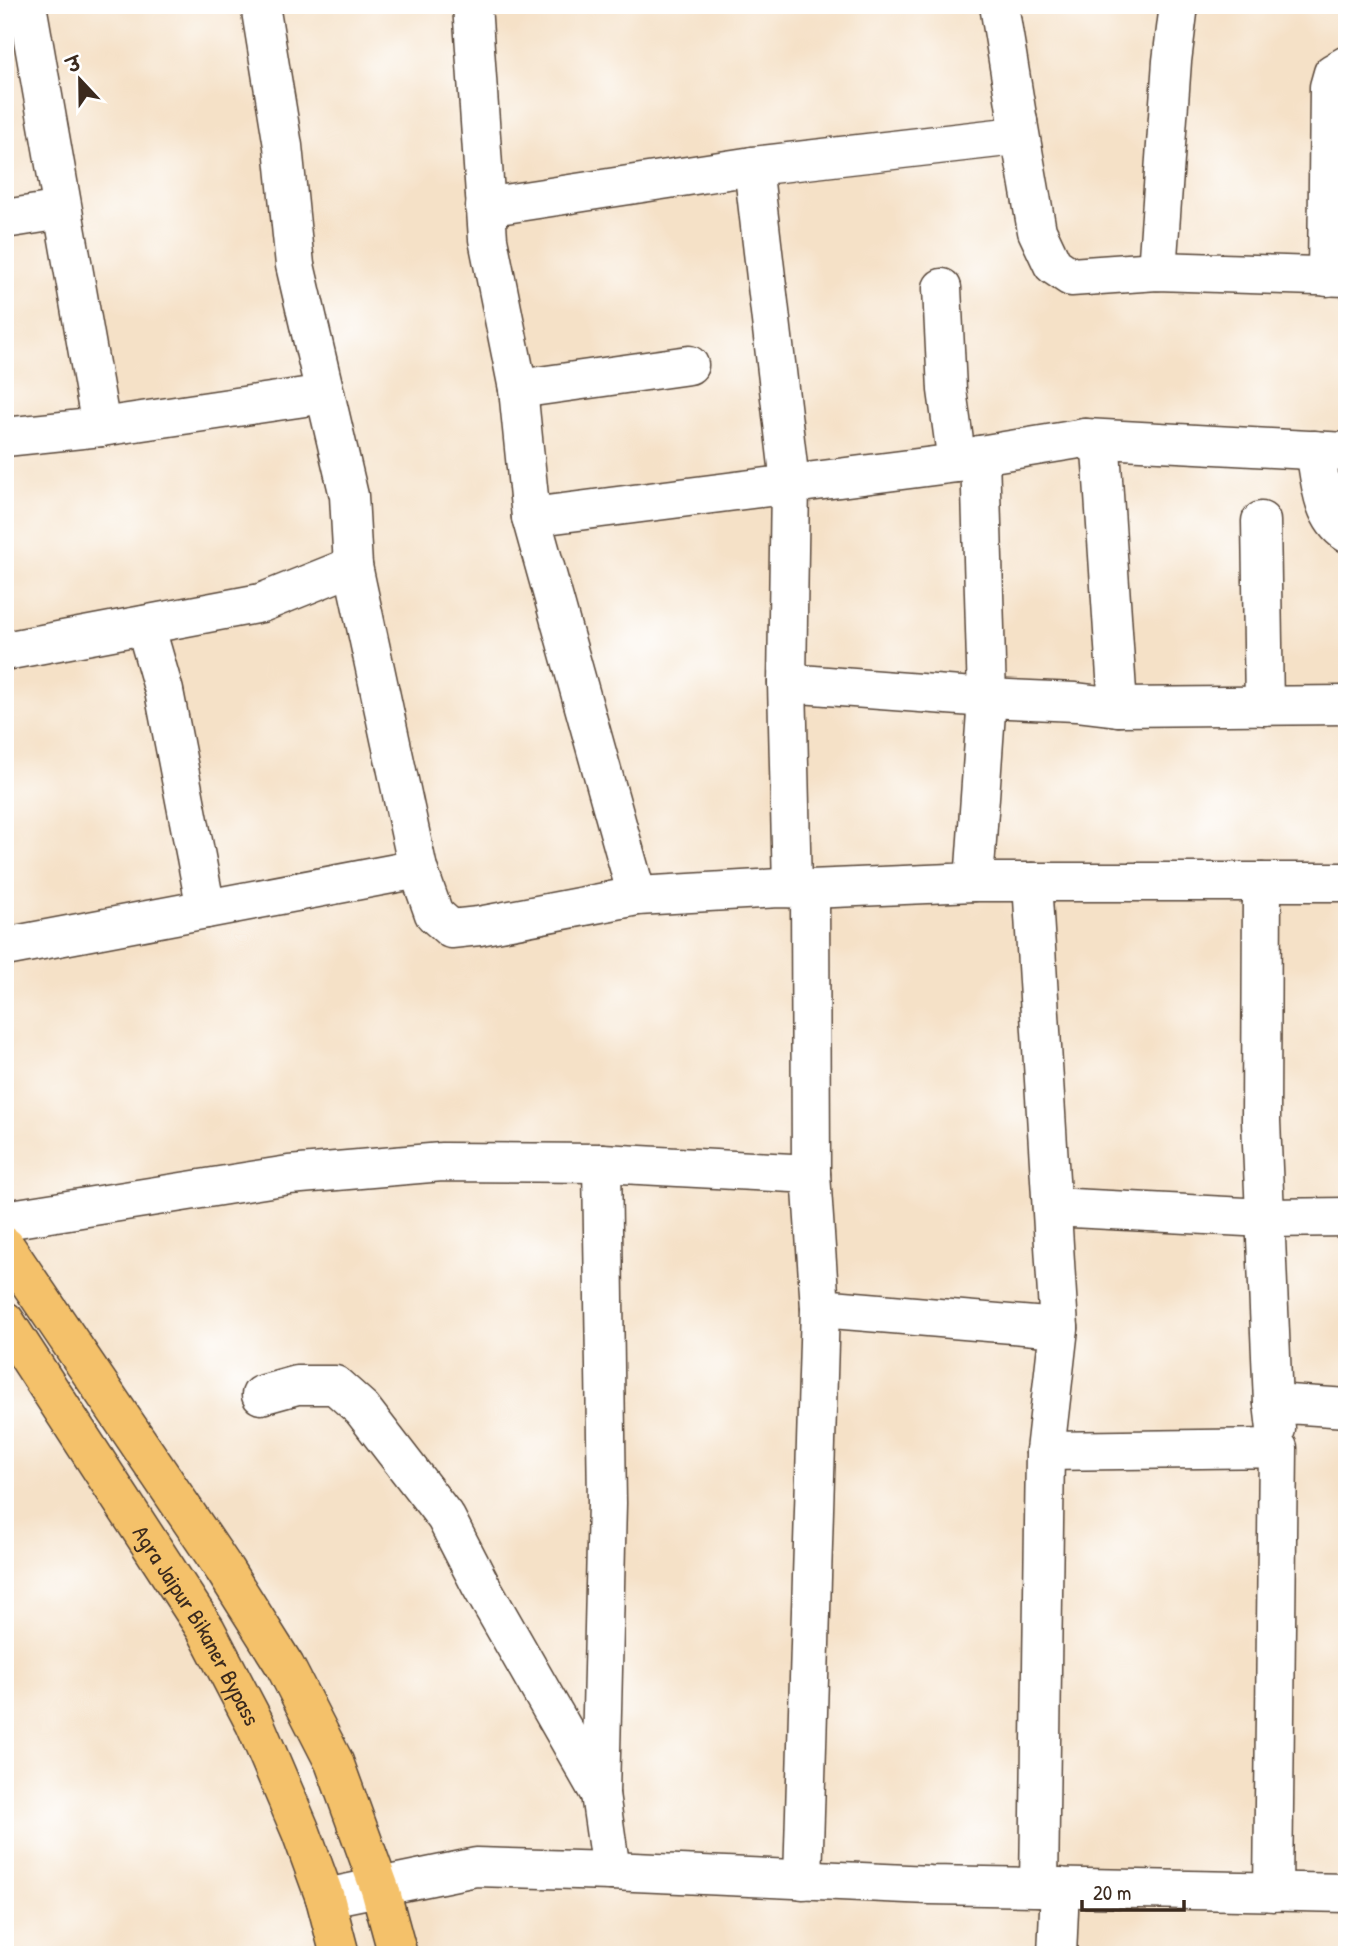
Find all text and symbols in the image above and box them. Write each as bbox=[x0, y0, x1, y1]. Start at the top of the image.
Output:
north arrow bbox=[46, 46, 116, 116]
text: उ bbox=[61, 49, 87, 79]
street label: Agra Jaipur Bikaner Bypass bbox=[126, 1519, 268, 1731]
scale bar bbox=[1082, 1869, 1184, 1913]
text: 20 m bbox=[1093, 1878, 1131, 1907]

